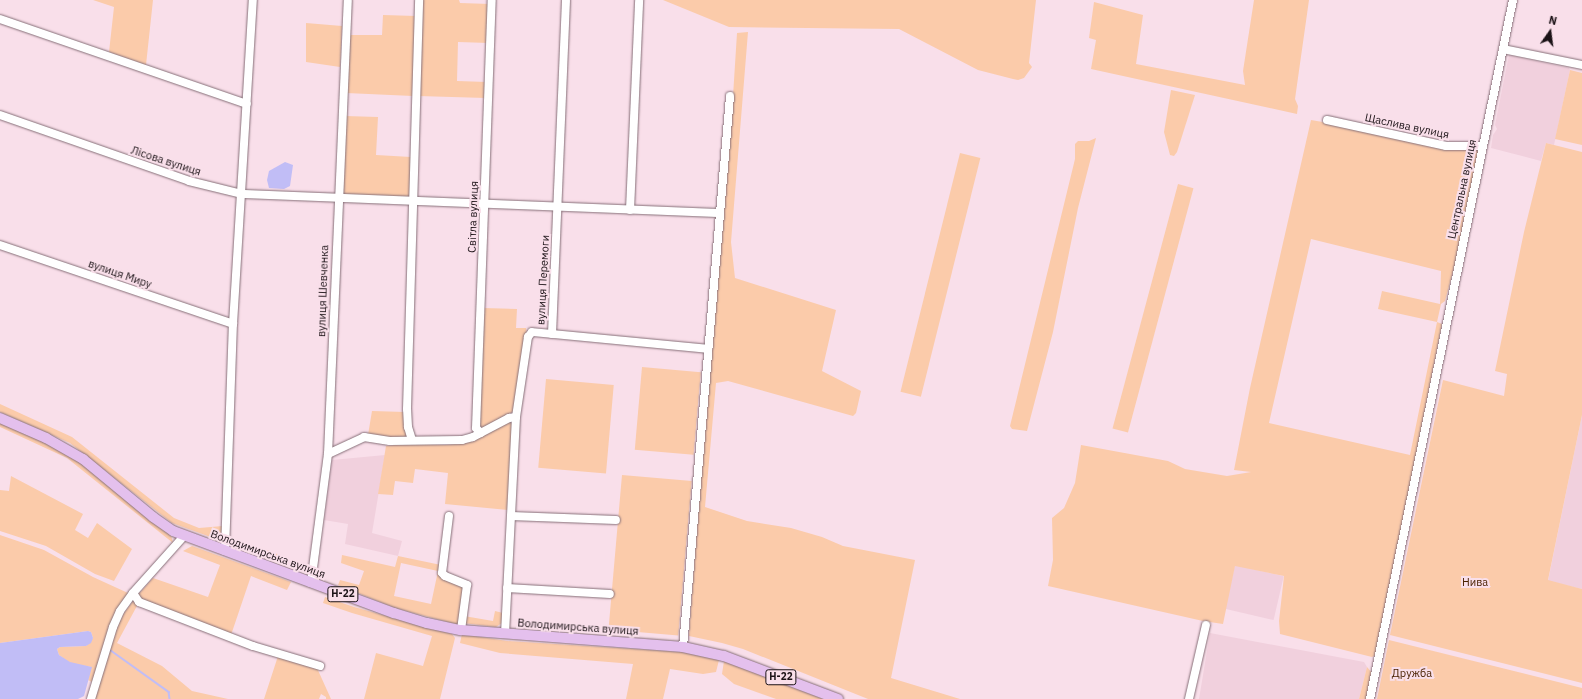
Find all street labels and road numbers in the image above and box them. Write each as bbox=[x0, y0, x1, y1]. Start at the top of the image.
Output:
street label: Щаслива вулиця bbox=[1364, 111, 1450, 141]
street label: Центральна вулиця bbox=[1445, 138, 1479, 240]
street label: Лісова вулиця bbox=[129, 143, 203, 179]
street label: Світла вулиця bbox=[465, 181, 481, 253]
street label: вулиця Перемоги bbox=[534, 235, 552, 325]
street label: вулиця Шевченка bbox=[315, 245, 331, 337]
street label: вулиця Миру bbox=[86, 257, 154, 291]
street label: Володимирська вулиця bbox=[209, 527, 327, 581]
road number: Н-22 bbox=[327, 586, 359, 602]
street label: Володимирська вулиця bbox=[517, 616, 639, 638]
road number: Н-22 bbox=[765, 669, 797, 685]

